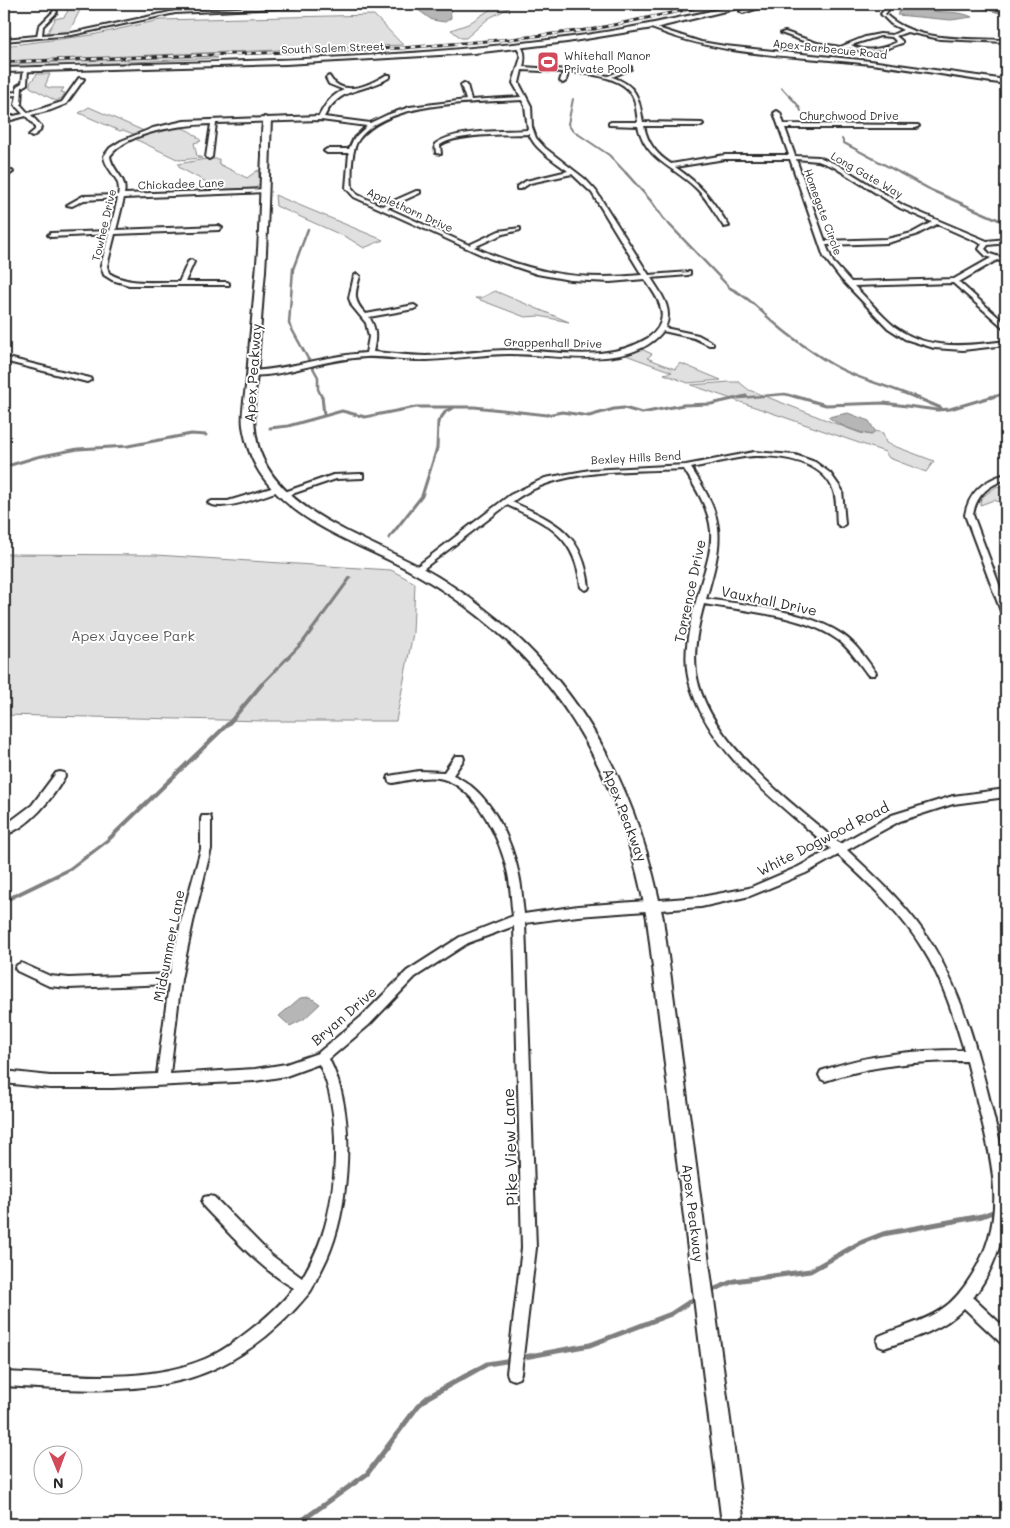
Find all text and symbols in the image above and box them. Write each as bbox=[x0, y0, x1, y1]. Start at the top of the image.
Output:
street label: Apex-Barbecue Road bbox=[772, 35, 888, 62]
street label: South Salem Street bbox=[281, 38, 385, 57]
place label: Whitehall Manor Private Pool bbox=[564, 48, 651, 76]
sports icon: Whitehall Manor Private Pool bbox=[536, 50, 560, 74]
street label: Churchwood Drive bbox=[799, 108, 899, 123]
street label: Long Gate Way bbox=[829, 148, 906, 201]
street label: Homegate Circle bbox=[801, 166, 846, 257]
street label: Chickadee Lane bbox=[138, 174, 225, 193]
street label: Applethorn Drive bbox=[365, 184, 456, 235]
street label: Towhee Drive bbox=[88, 187, 119, 262]
street label: Apex Peakway bbox=[240, 323, 265, 423]
street label: Grappenhall Drive bbox=[504, 334, 602, 351]
street label: Bexley Hills Bend bbox=[590, 448, 682, 467]
street label: Torrence Drive bbox=[669, 538, 710, 644]
street label: Vauxhall Drive bbox=[719, 581, 819, 620]
park label: Apex Jaycee Park bbox=[71, 626, 195, 645]
street label: Apex Peakway bbox=[599, 765, 652, 864]
street label: White Dogwood Road bbox=[754, 797, 892, 880]
street label: Midsummer Lane bbox=[148, 888, 189, 1004]
street label: Bryan Drive bbox=[307, 982, 380, 1049]
street label: Pike View Lane bbox=[497, 1088, 522, 1206]
street label: Apex Peakway bbox=[678, 1163, 709, 1263]
north arrow bbox=[32, 1446, 82, 1496]
text: N bbox=[53, 1474, 64, 1493]

